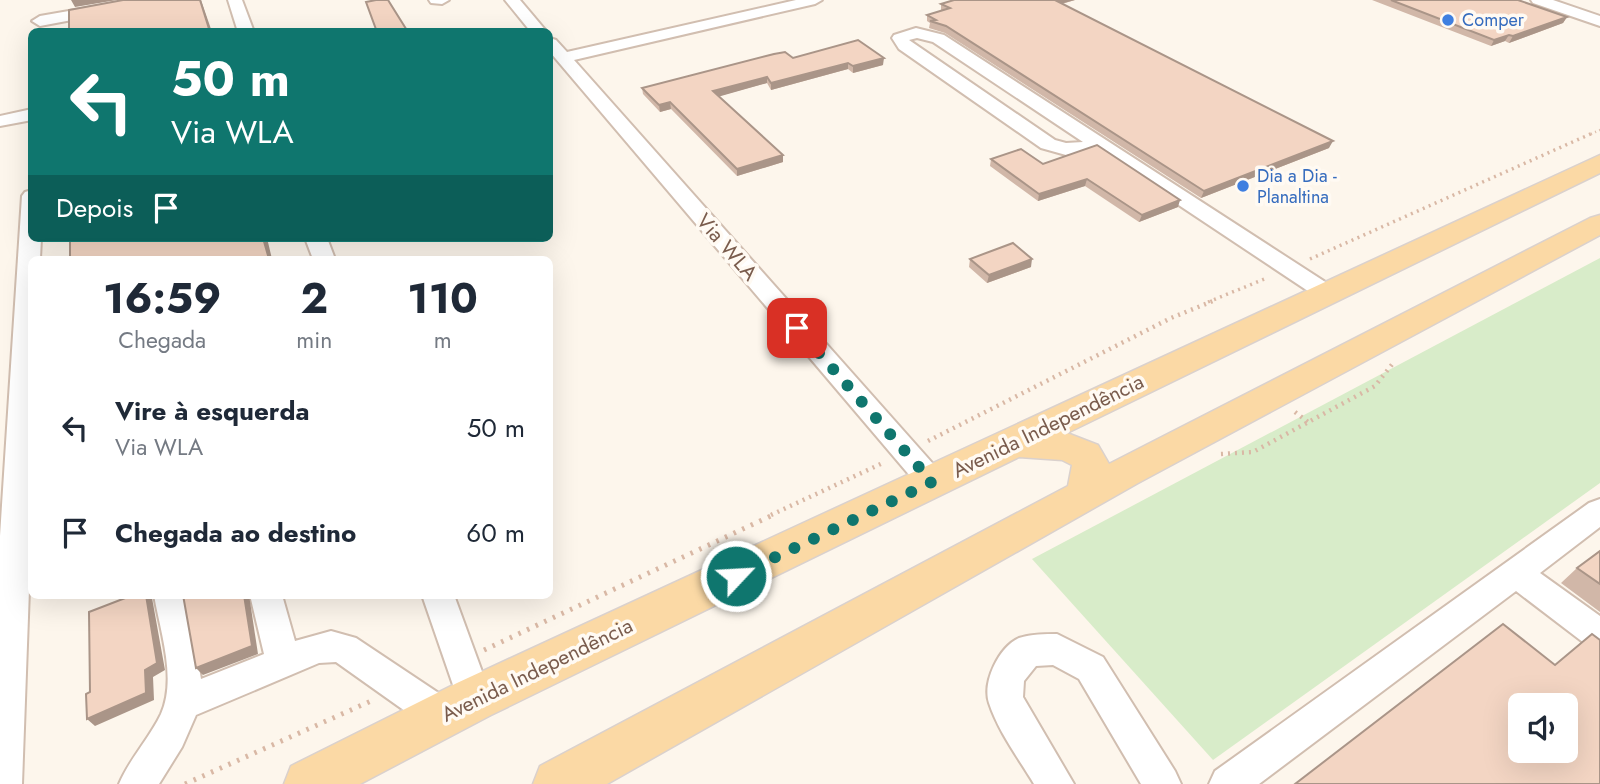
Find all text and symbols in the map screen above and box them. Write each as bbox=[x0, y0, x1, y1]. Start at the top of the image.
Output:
place label: Comper bbox=[1462, 7, 1525, 33]
marker: Comper bbox=[1440, 12, 1456, 28]
text: 50 m bbox=[171, 44, 290, 114]
icon: left bbox=[56, 56, 147, 147]
text: Via WLA bbox=[171, 109, 294, 155]
place label: Dia a Dia - Planaltina bbox=[1257, 163, 1337, 210]
marker: Dia a Dia - Planaltina bbox=[1235, 178, 1251, 194]
text: Depois bbox=[56, 189, 133, 227]
icon: arrive bbox=[147, 189, 185, 227]
street label: Via WLA bbox=[689, 207, 765, 287]
text: 16:59 bbox=[103, 268, 221, 329]
text: 2 bbox=[301, 268, 328, 329]
text: 110 bbox=[407, 268, 478, 329]
pin bbox=[767, 298, 827, 358]
icon: arrive bbox=[778, 309, 816, 347]
text: Chegada bbox=[118, 323, 206, 357]
text: min bbox=[296, 323, 332, 357]
text: m bbox=[434, 323, 452, 357]
street label: Avenida Independência bbox=[947, 367, 1149, 485]
text: Vire à esquerda bbox=[115, 392, 310, 430]
icon: left bbox=[56, 409, 94, 447]
text: 50 m bbox=[467, 409, 525, 447]
text: Via WLA bbox=[115, 430, 203, 464]
icon: arrive bbox=[56, 514, 94, 552]
text: Chegada ao destino bbox=[115, 514, 356, 552]
text: 60 m bbox=[466, 514, 525, 552]
position arrow bbox=[699, 539, 773, 613]
street label: Avenida Independência bbox=[436, 611, 638, 729]
map controls bbox=[1508, 693, 1578, 763]
button: sound bbox=[1508, 693, 1578, 763]

